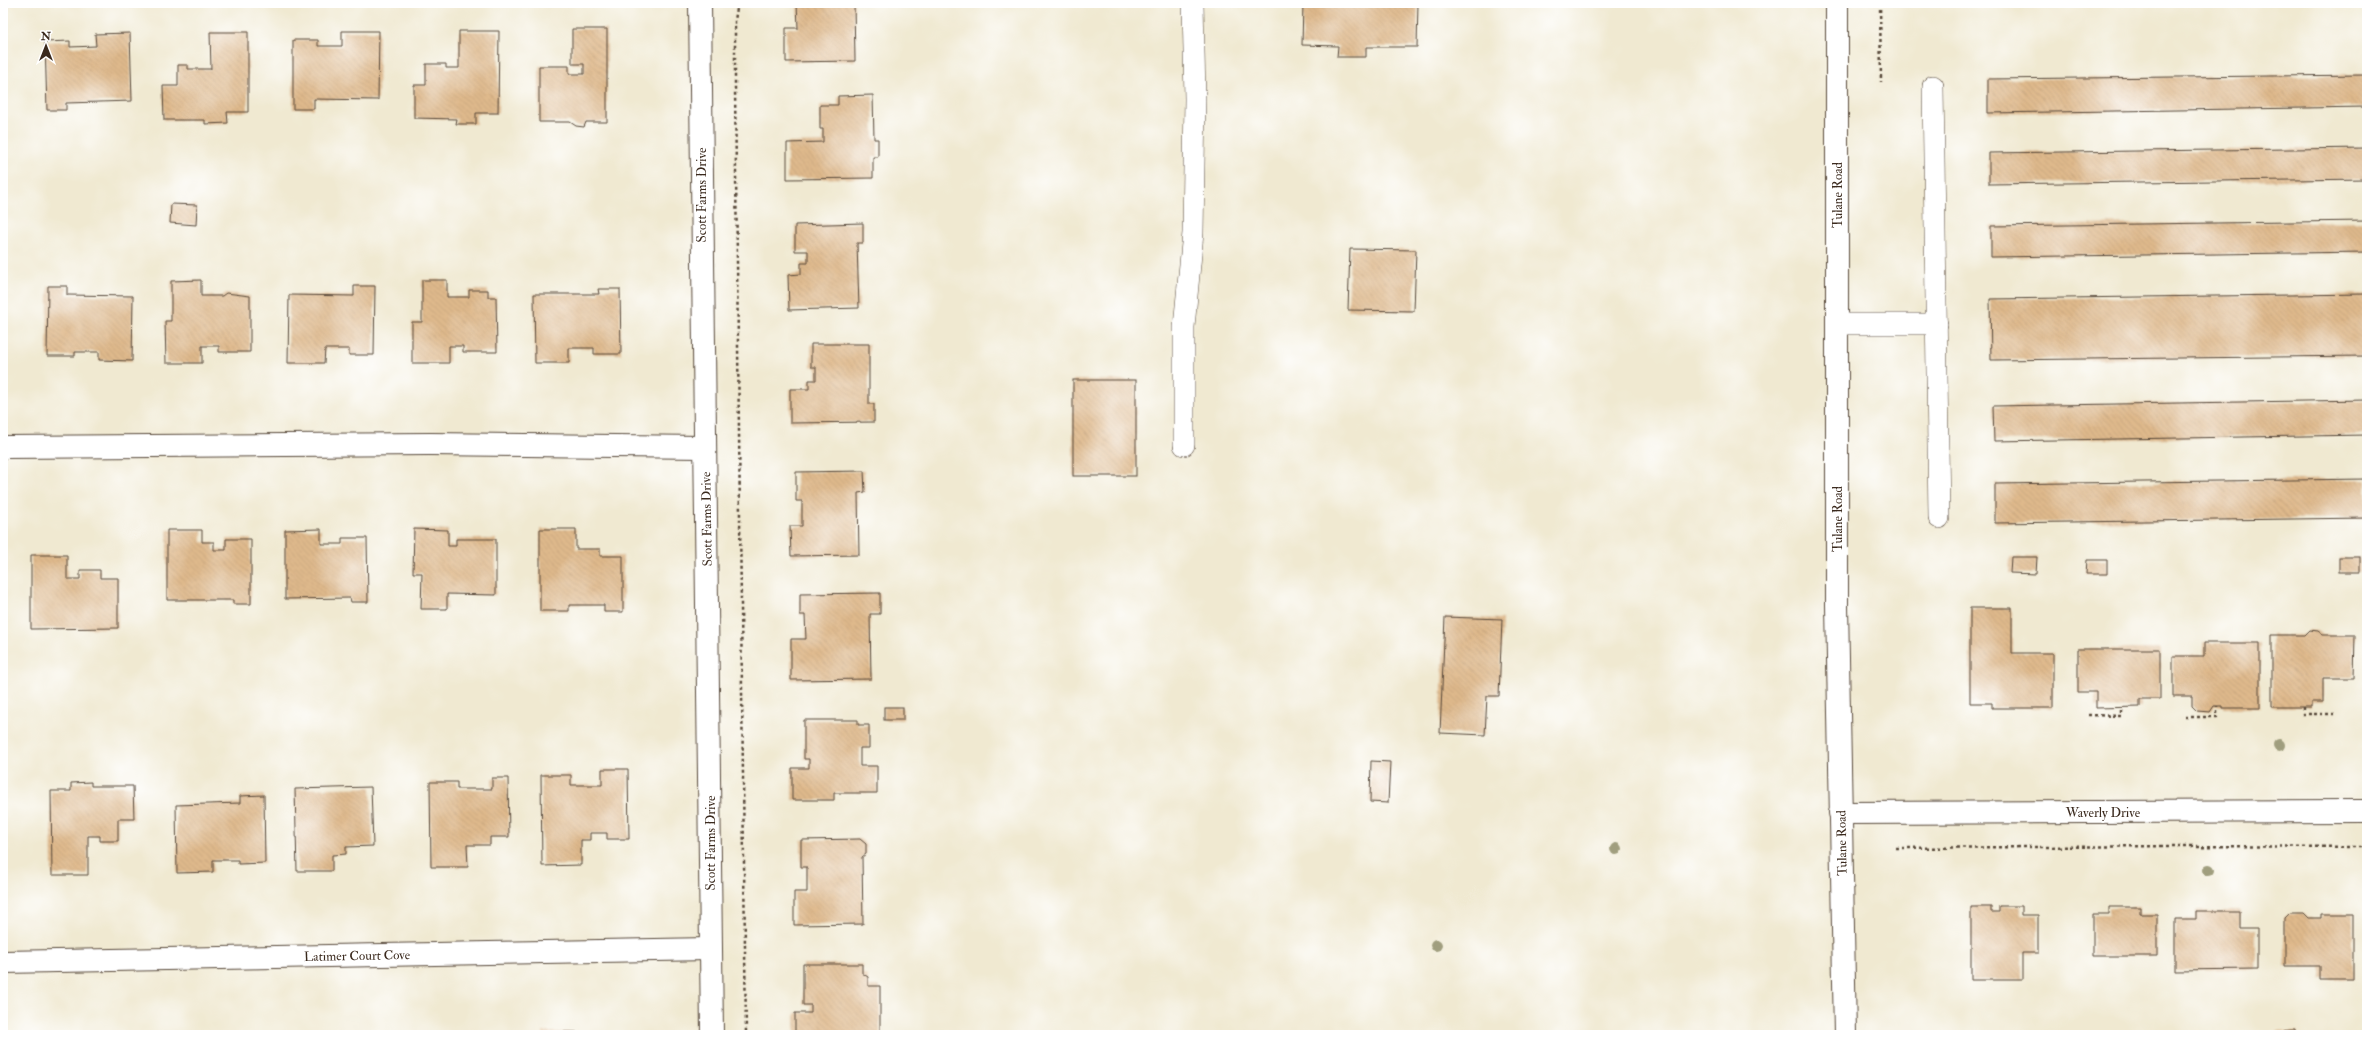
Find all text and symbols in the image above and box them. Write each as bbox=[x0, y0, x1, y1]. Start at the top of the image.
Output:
north arrow bbox=[26, 26, 66, 66]
text: N bbox=[40, 30, 52, 43]
street label: Scott Farms Drive bbox=[694, 147, 710, 242]
street label: Tulane Road bbox=[1830, 162, 1846, 228]
street label: Scott Farms Drive bbox=[698, 471, 716, 567]
street label: Tulane Road bbox=[1830, 486, 1846, 552]
street label: Scott Farms Drive bbox=[703, 795, 719, 890]
street label: Waverly Drive bbox=[2065, 805, 2141, 822]
street label: Tulane Road bbox=[1833, 809, 1851, 876]
street label: Latimer Court Cove bbox=[304, 947, 411, 965]

